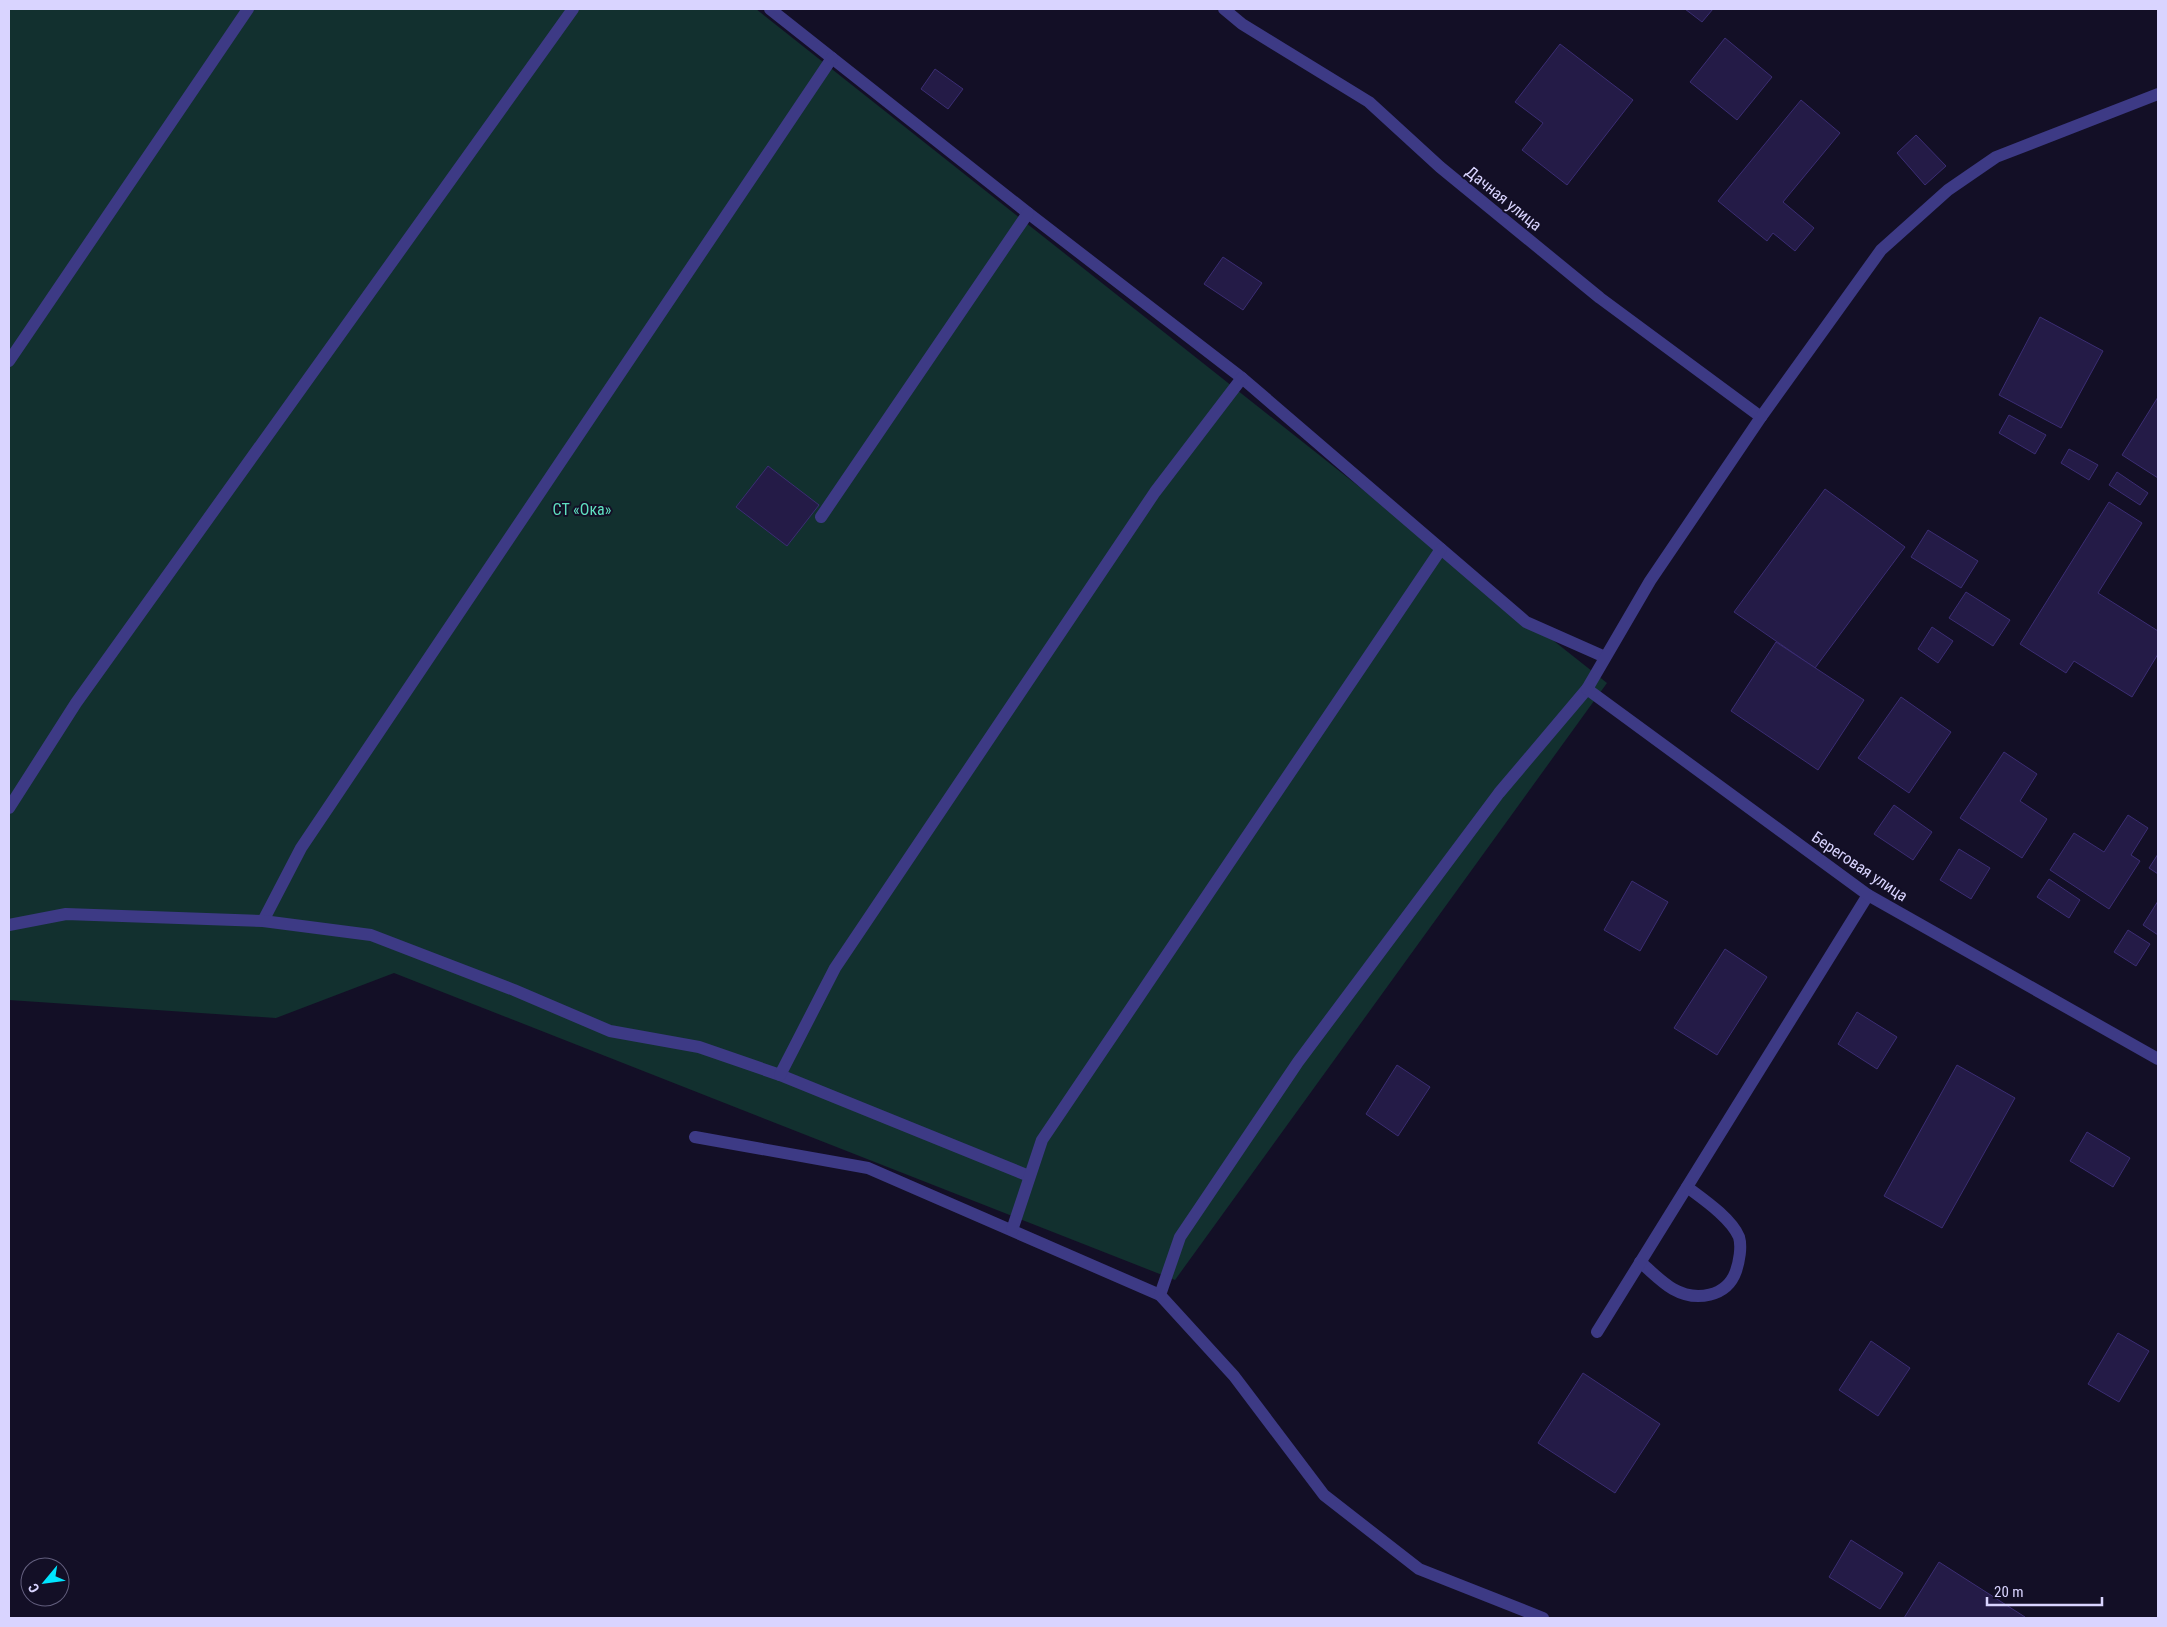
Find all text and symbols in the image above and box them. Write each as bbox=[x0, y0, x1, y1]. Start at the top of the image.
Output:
street label: Дачная улица bbox=[1462, 162, 1545, 235]
park label: СТ «Ока» bbox=[553, 500, 612, 519]
street label: Береговая улица bbox=[1808, 827, 1911, 905]
north arrow bbox=[20, 1557, 70, 1607]
scale bar bbox=[1987, 1574, 2102, 1606]
text: С bbox=[25, 1581, 43, 1596]
text: 20 m bbox=[1994, 1583, 2024, 1601]

